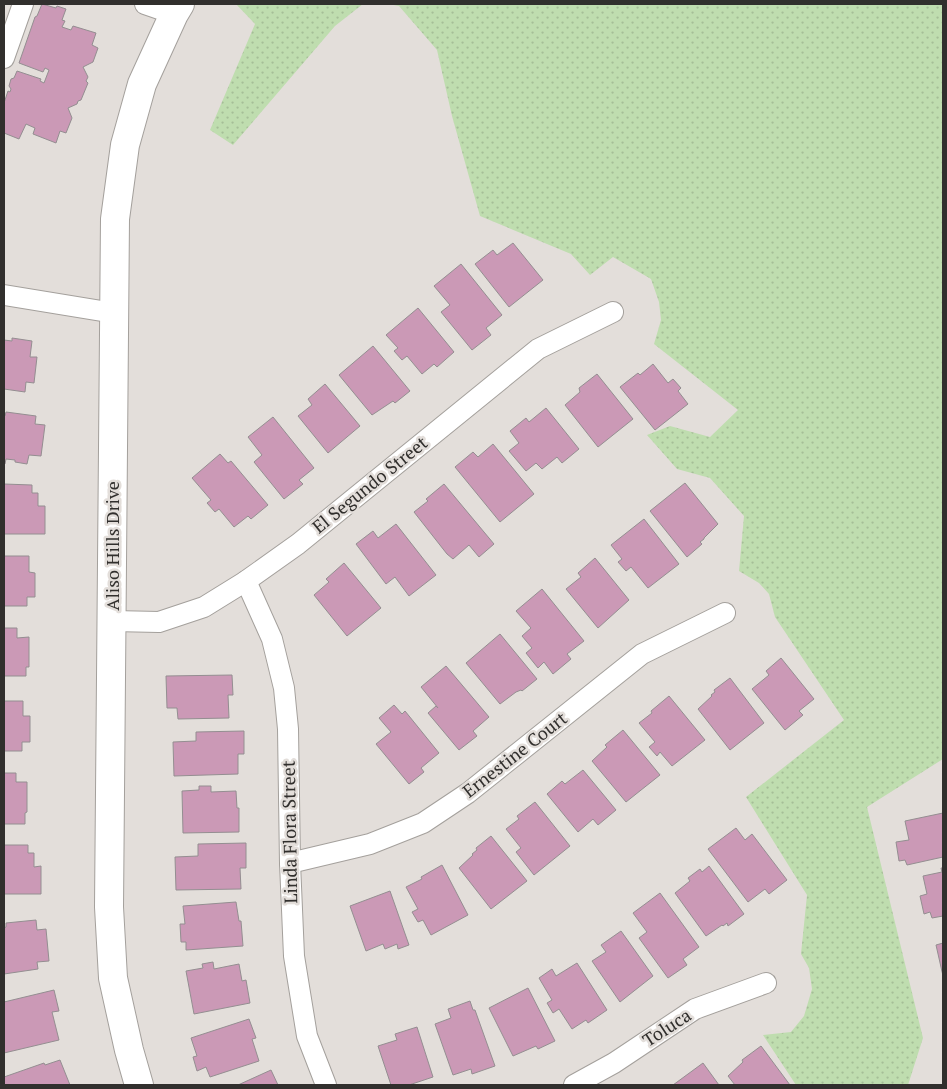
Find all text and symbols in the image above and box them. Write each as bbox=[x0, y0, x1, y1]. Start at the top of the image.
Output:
street label: El Segundo Street bbox=[307, 430, 432, 538]
street label: Aliso Hills Drive bbox=[100, 481, 124, 611]
street label: Ernestine Court bbox=[457, 706, 572, 803]
street label: Linda Flora Street bbox=[276, 760, 302, 904]
street label: Toluca bbox=[638, 1003, 695, 1052]

